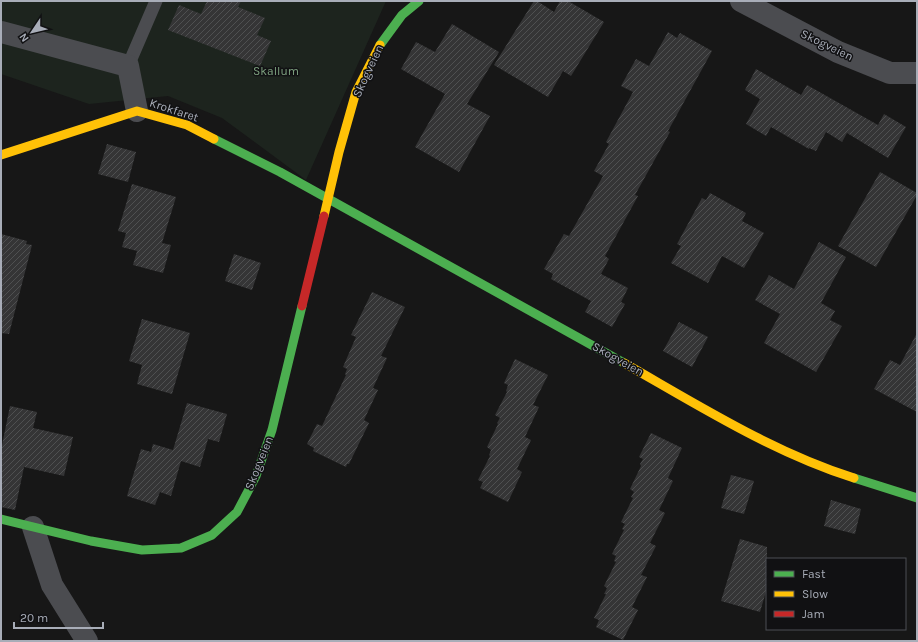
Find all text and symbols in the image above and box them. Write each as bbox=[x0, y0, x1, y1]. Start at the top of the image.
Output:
north arrow bbox=[12, 12, 52, 52]
street label: Skogveien bbox=[799, 26, 855, 64]
text: N bbox=[17, 30, 32, 44]
street label: Skogveien bbox=[350, 42, 386, 100]
park label: Skallum bbox=[253, 64, 299, 78]
street label: Krokfaret bbox=[148, 96, 201, 125]
street label: Skogveien bbox=[590, 339, 646, 379]
street label: Skogveien bbox=[242, 434, 276, 492]
legend bbox=[766, 558, 906, 630]
text: Fast bbox=[802, 567, 826, 581]
text: Slow bbox=[802, 587, 828, 601]
scale bar bbox=[14, 604, 103, 630]
text: Jam bbox=[802, 607, 825, 621]
text: 20 m bbox=[20, 611, 48, 625]

